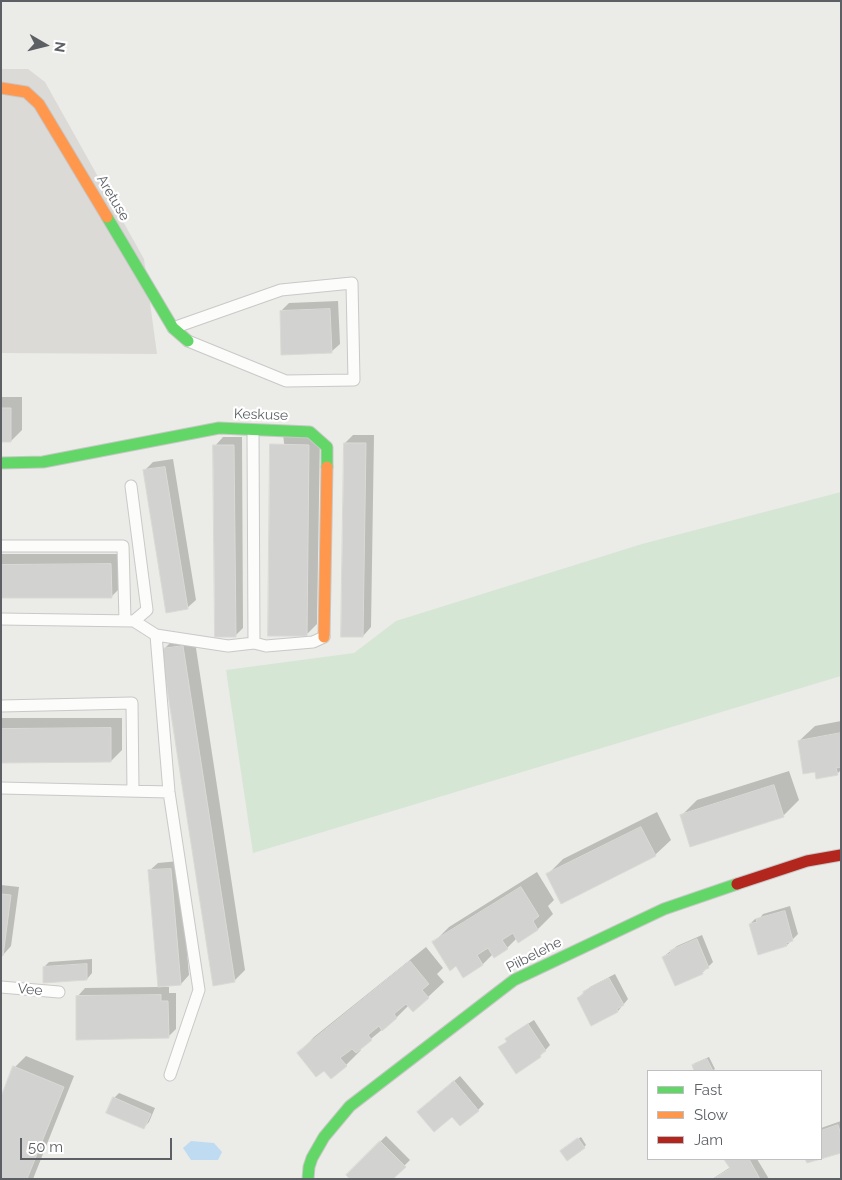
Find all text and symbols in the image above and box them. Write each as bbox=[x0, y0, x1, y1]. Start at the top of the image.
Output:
north arrow bbox=[20, 20, 70, 70]
text: N bbox=[51, 41, 69, 53]
street label: Aretuse bbox=[93, 172, 133, 224]
street label: Keskuse bbox=[234, 406, 288, 424]
street label: Piibelehe bbox=[503, 934, 565, 976]
street label: Vee bbox=[17, 981, 43, 999]
legend bbox=[647, 1070, 822, 1160]
text: Fast bbox=[694, 1081, 722, 1099]
text: Slow bbox=[694, 1106, 728, 1124]
scale bar bbox=[22, 1128, 175, 1160]
text: Jam bbox=[694, 1131, 723, 1149]
text: 50 m bbox=[28, 1138, 63, 1156]

